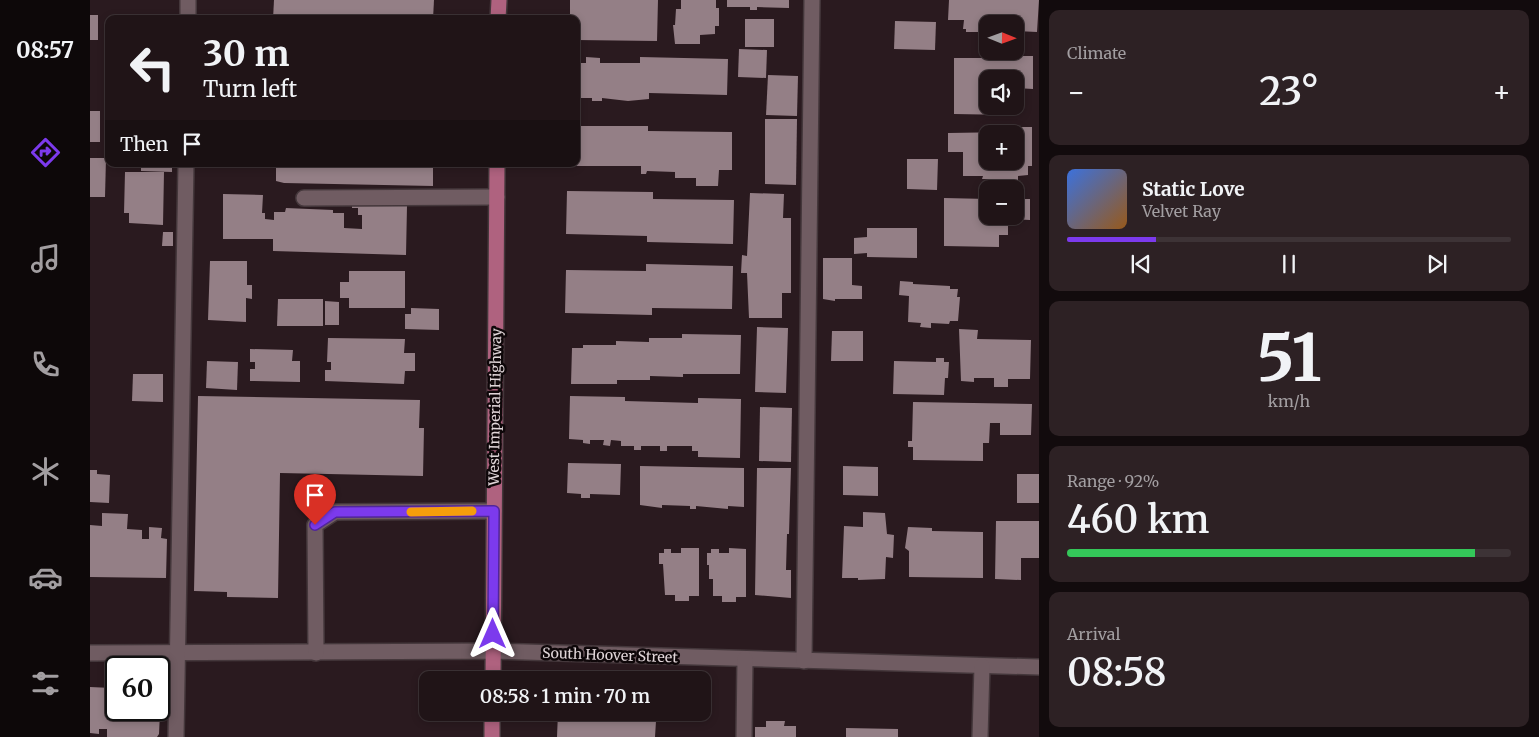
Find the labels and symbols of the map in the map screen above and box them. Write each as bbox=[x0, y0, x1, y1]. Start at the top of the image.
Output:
north arrow bbox=[979, 15, 1024, 60]
street label: West Imperial Highway bbox=[485, 327, 505, 487]
pin bbox=[294, 474, 336, 525]
position arrow bbox=[466, 607, 518, 659]
street label: South Hoover Street bbox=[542, 644, 679, 666]
speed limit sign: 60 bbox=[105, 656, 170, 721]

